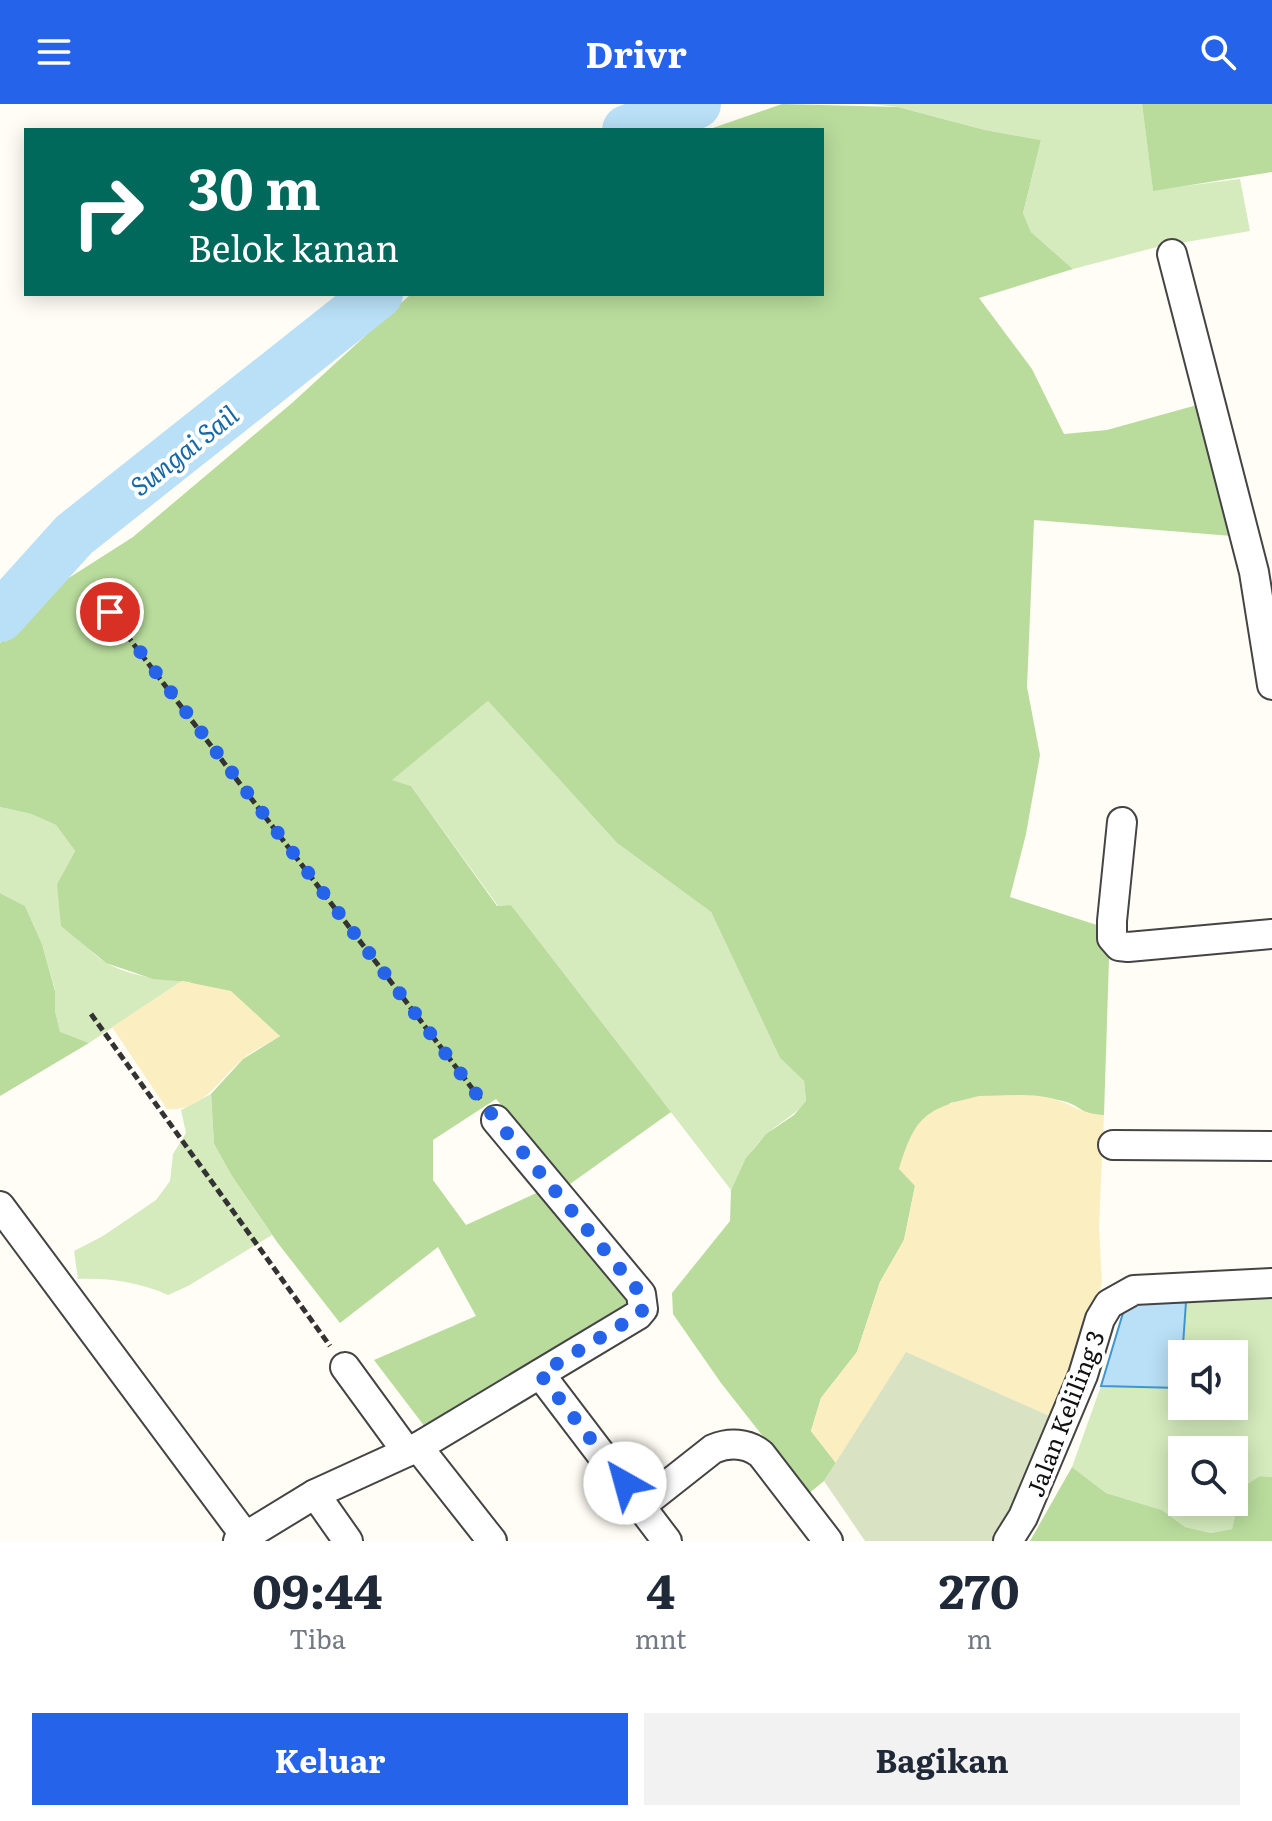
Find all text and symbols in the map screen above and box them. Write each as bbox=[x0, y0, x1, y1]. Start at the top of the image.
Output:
text: Drivr bbox=[585, 26, 687, 79]
icon: menu bbox=[32, 30, 76, 74]
icon: search bbox=[1196, 30, 1240, 74]
text: 30 m bbox=[188, 144, 321, 227]
icon: right bbox=[56, 160, 160, 264]
text: Belok kanan bbox=[188, 220, 399, 273]
water label: Sungai Sail bbox=[121, 394, 246, 504]
pin bbox=[76, 578, 144, 646]
icon: arrive bbox=[88, 590, 132, 634]
street label: Jalan Keliling 3 bbox=[1016, 1325, 1112, 1501]
map controls bbox=[1168, 1340, 1248, 1516]
button: sound bbox=[1168, 1340, 1248, 1420]
button: search bbox=[1168, 1436, 1248, 1516]
position arrow bbox=[583, 1441, 667, 1525]
text: 09:44 bbox=[252, 1553, 382, 1624]
text: 4 bbox=[646, 1553, 675, 1624]
text: 270 bbox=[939, 1553, 1020, 1624]
text: Tiba bbox=[289, 1618, 346, 1657]
text: mnt bbox=[635, 1618, 687, 1657]
text: m bbox=[967, 1618, 992, 1657]
button: Keluar bbox=[32, 1713, 628, 1805]
button: Bagikan bbox=[644, 1713, 1240, 1805]

